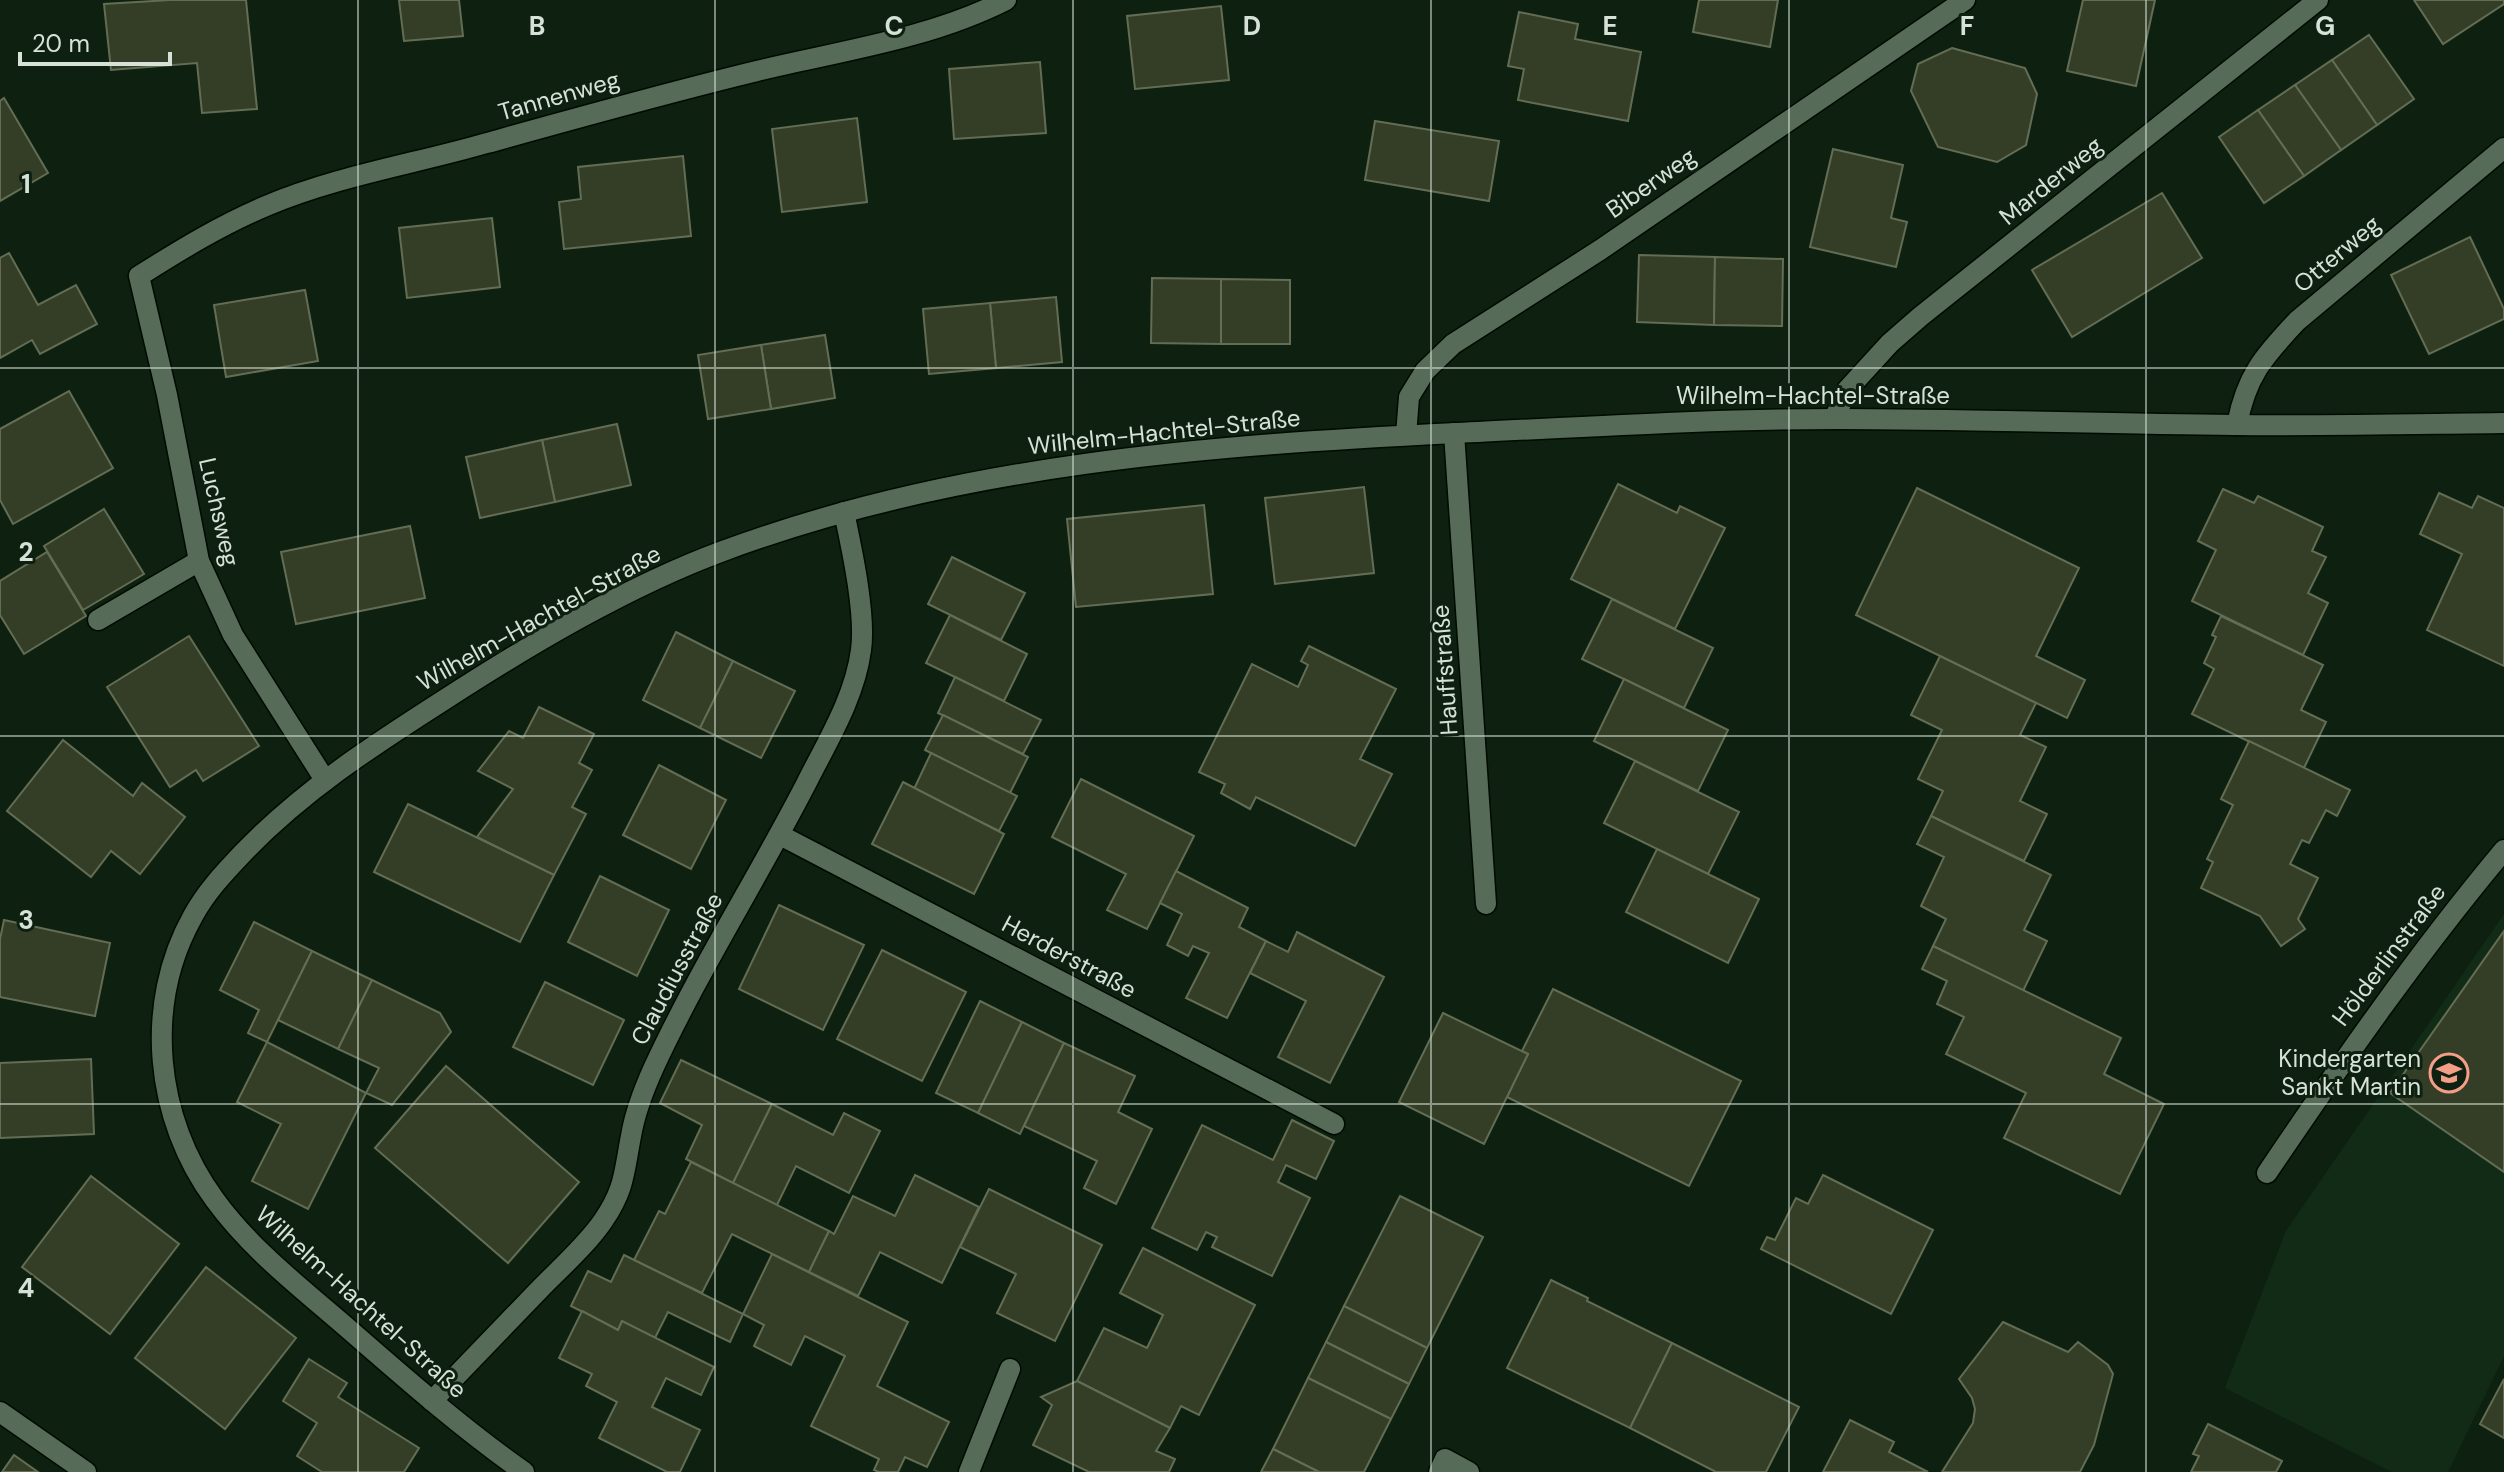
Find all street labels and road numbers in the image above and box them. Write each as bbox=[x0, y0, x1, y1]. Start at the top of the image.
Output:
street label: Tannenweg bbox=[495, 63, 623, 128]
street label: Marderweg bbox=[1993, 130, 2109, 232]
street label: Biberweg bbox=[1600, 140, 1702, 225]
street label: Otterweg bbox=[2287, 208, 2387, 299]
street label: Wilhelm-Hachtel-Straße bbox=[1676, 380, 1950, 411]
street label: Wilhelm-Hachtel-Straße bbox=[1026, 402, 1302, 461]
street label: Luchsweg bbox=[192, 455, 247, 569]
street label: Wilhelm-Hachtel-Straße bbox=[411, 538, 666, 698]
street label: Hauffstraße bbox=[1424, 604, 1465, 736]
street label: Hölderlinstraße bbox=[2325, 877, 2452, 1032]
street label: Claudiusstraße bbox=[623, 887, 730, 1050]
street label: Herderstraße bbox=[997, 908, 1142, 1005]
street label: Wilhelm-Hachtel-Straße bbox=[249, 1198, 473, 1405]

